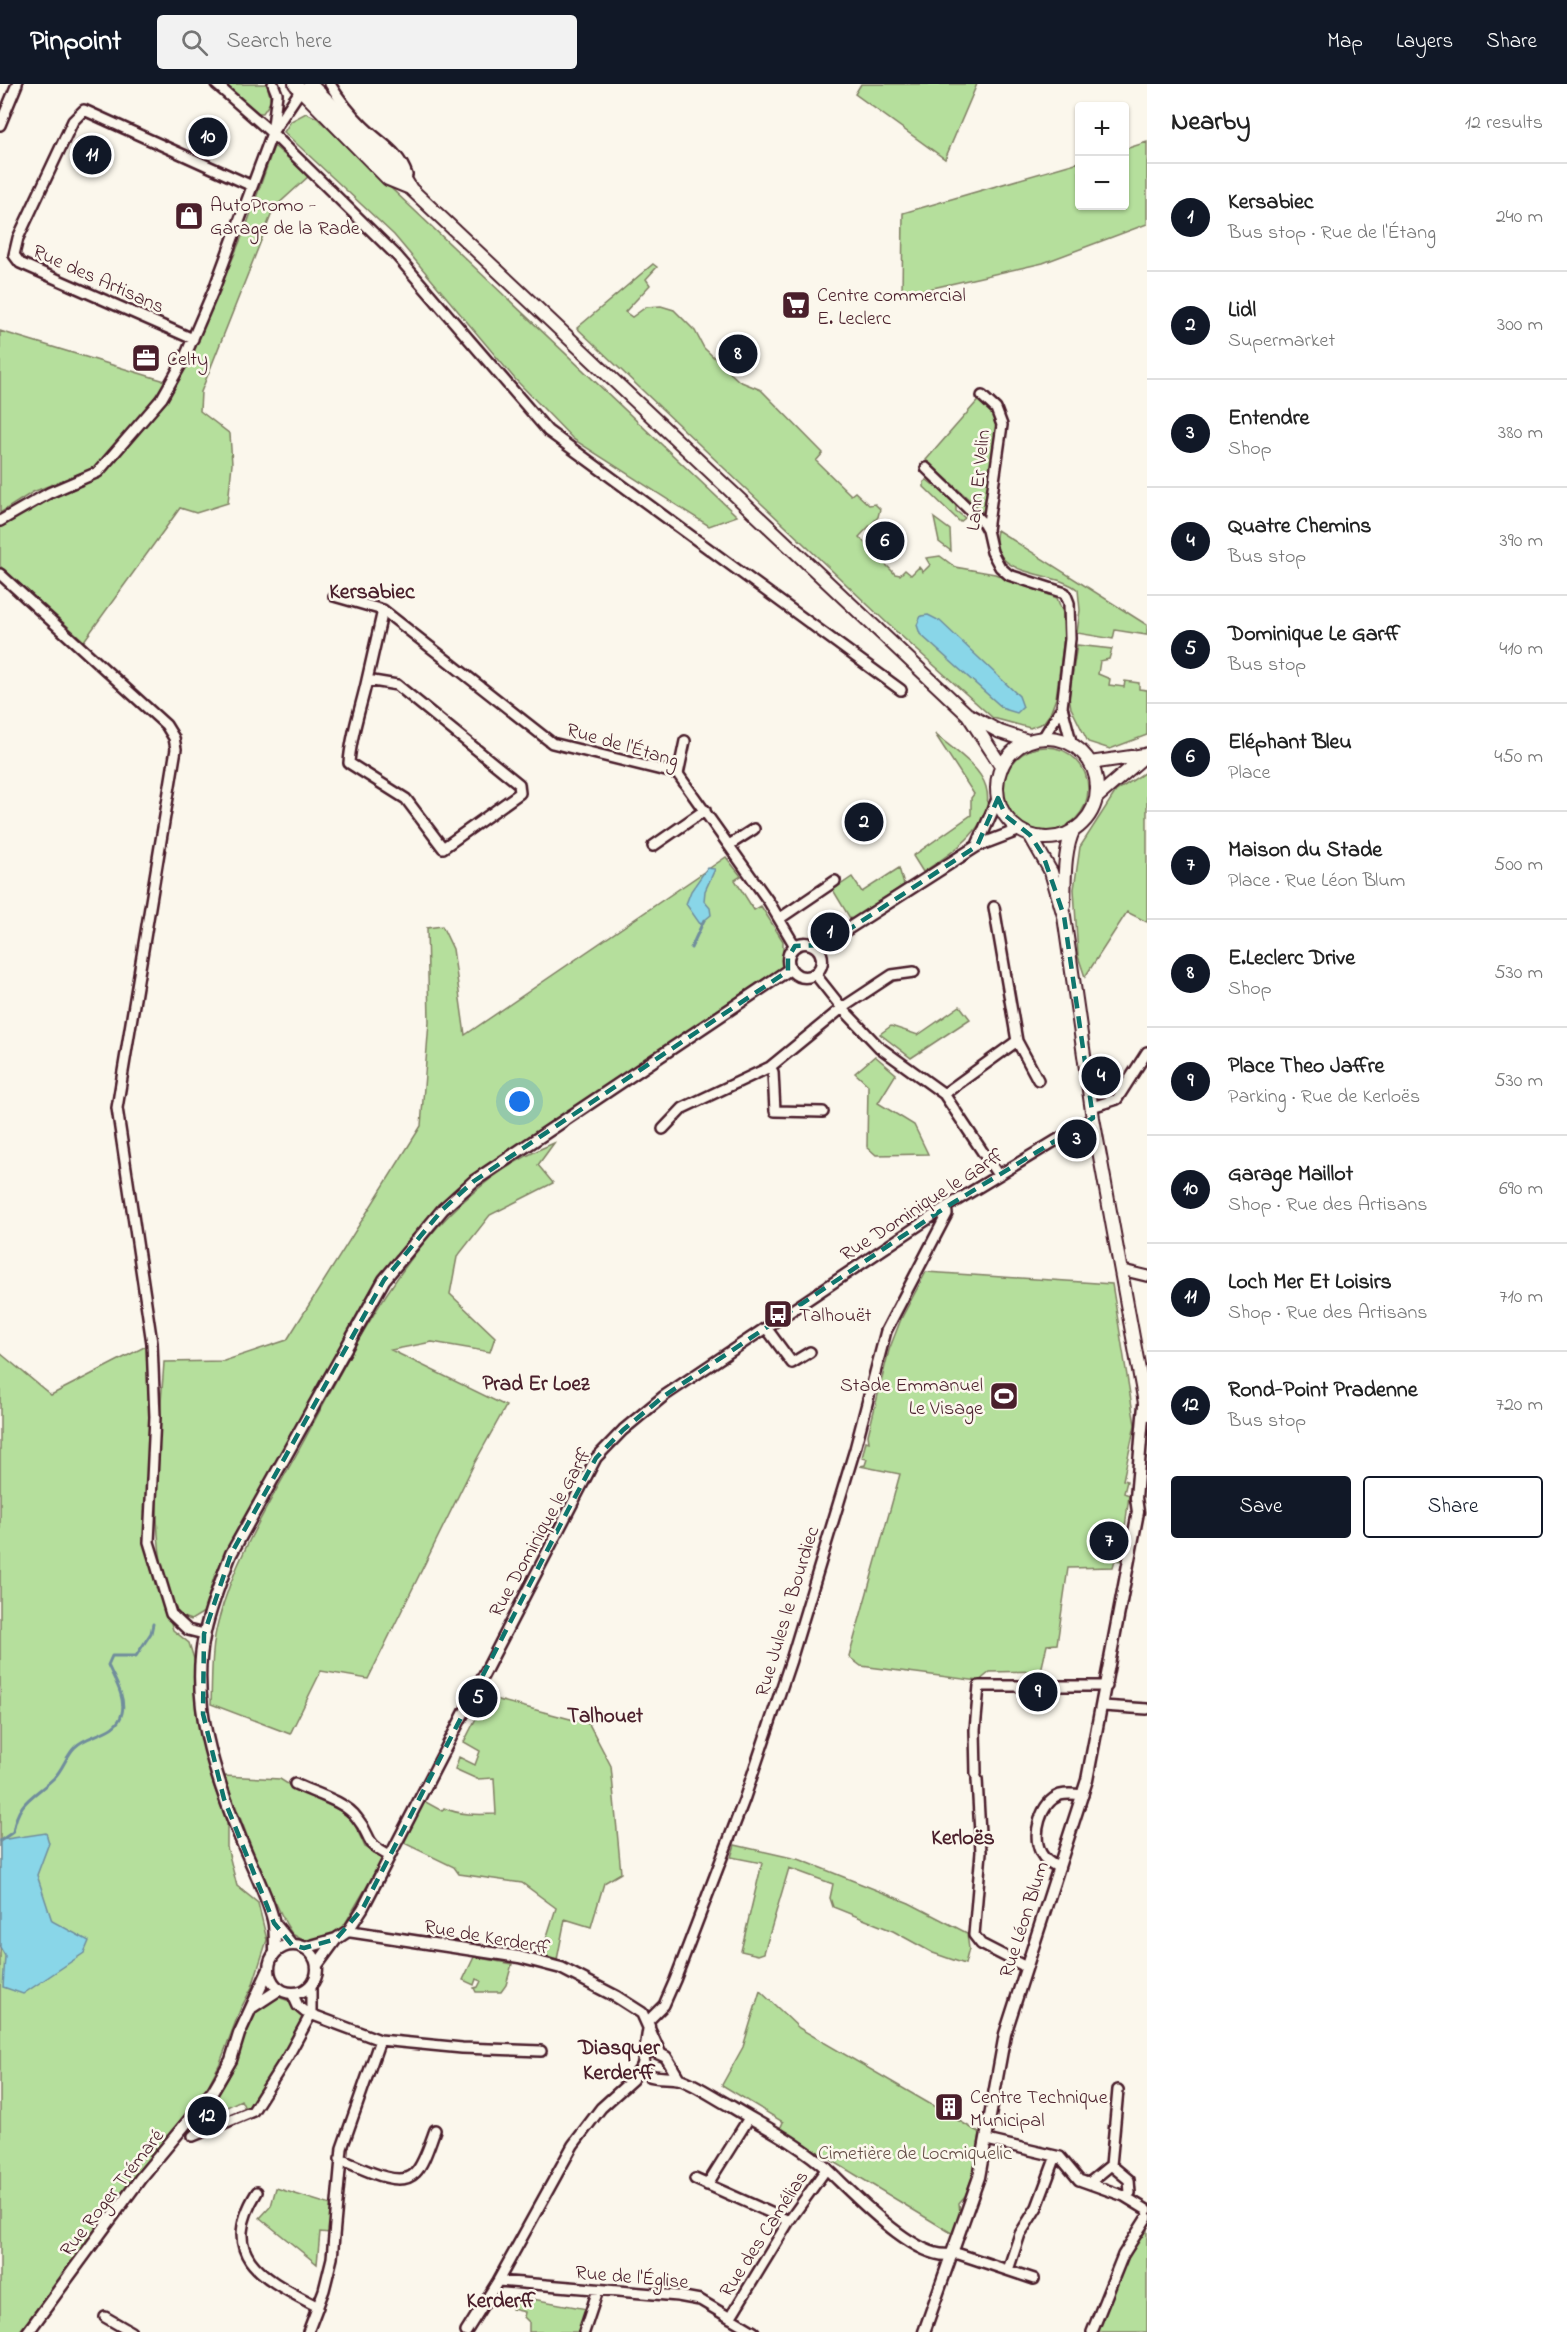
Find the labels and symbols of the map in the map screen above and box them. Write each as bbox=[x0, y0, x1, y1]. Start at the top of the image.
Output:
pin: 10 bbox=[188, 115, 228, 160]
pin: 11 bbox=[72, 132, 112, 178]
place label: AutoPromo - Garage de la Rade bbox=[210, 192, 360, 245]
shop icon: AutoPromo - Garage de la Rade bbox=[173, 200, 205, 232]
street label: Rue des Artisans bbox=[27, 238, 169, 322]
place label: Centre commercial E. Leclerc bbox=[817, 282, 966, 334]
supermarket icon: Centre commercial E. Leclerc bbox=[780, 289, 812, 321]
pin: 8 bbox=[718, 332, 758, 376]
office icon: Celty bbox=[130, 342, 162, 374]
place label: Celty bbox=[167, 346, 208, 375]
street label: Lann Er Velin bbox=[960, 428, 999, 532]
pin: 6 bbox=[866, 518, 904, 564]
district label: Kersabiec bbox=[329, 577, 416, 609]
street label: Rue de l'Étang bbox=[563, 717, 682, 777]
pin: 2 bbox=[844, 800, 884, 844]
pin: 1 bbox=[810, 910, 850, 954]
pin: 4 bbox=[1082, 1054, 1120, 1098]
your location bbox=[505, 1087, 534, 1116]
pin: 3 bbox=[1058, 1116, 1096, 1162]
street label: Rue Dominique le Garff bbox=[835, 1142, 1010, 1270]
bus stop icon: Talhouët bbox=[762, 1298, 794, 1330]
place label: Talhouët bbox=[799, 1302, 872, 1331]
district label: Prad Er Loez bbox=[482, 1370, 591, 1400]
place label: Stade Emmanuel Le Visage bbox=[840, 1372, 983, 1425]
sports icon: Stade Emmanuel Le Visage bbox=[988, 1380, 1020, 1412]
street label: Rue Dominique le Garff bbox=[483, 1443, 600, 1623]
pin: 7 bbox=[1090, 1518, 1128, 1564]
street label: Rue Jules le Bourdiec bbox=[749, 1523, 828, 1700]
pin: 9 bbox=[1018, 1670, 1058, 1714]
pin: 5 bbox=[458, 1676, 498, 1720]
district label: Talhouet bbox=[567, 1702, 644, 1732]
district label: Kerloës bbox=[931, 1823, 995, 1855]
street label: Rue Léon Blum bbox=[993, 1858, 1058, 1982]
street label: Rue de Kerderff bbox=[421, 1913, 552, 1964]
district label: Diasquer Kerderff bbox=[577, 2033, 661, 2090]
place label: Centre Technique Municipal bbox=[970, 2084, 1108, 2136]
building icon: Centre Technique Municipal bbox=[933, 2091, 965, 2123]
pin: 12 bbox=[188, 2094, 226, 2138]
street label: Rue Roger Trémaré bbox=[54, 2123, 173, 2264]
park label: Cimetière de Locmiquelic bbox=[818, 2140, 1012, 2169]
street label: Rue des Camélias bbox=[713, 2165, 817, 2303]
street label: Rue de l'Église bbox=[574, 2259, 690, 2299]
district label: Kerderff bbox=[467, 2287, 536, 2317]

